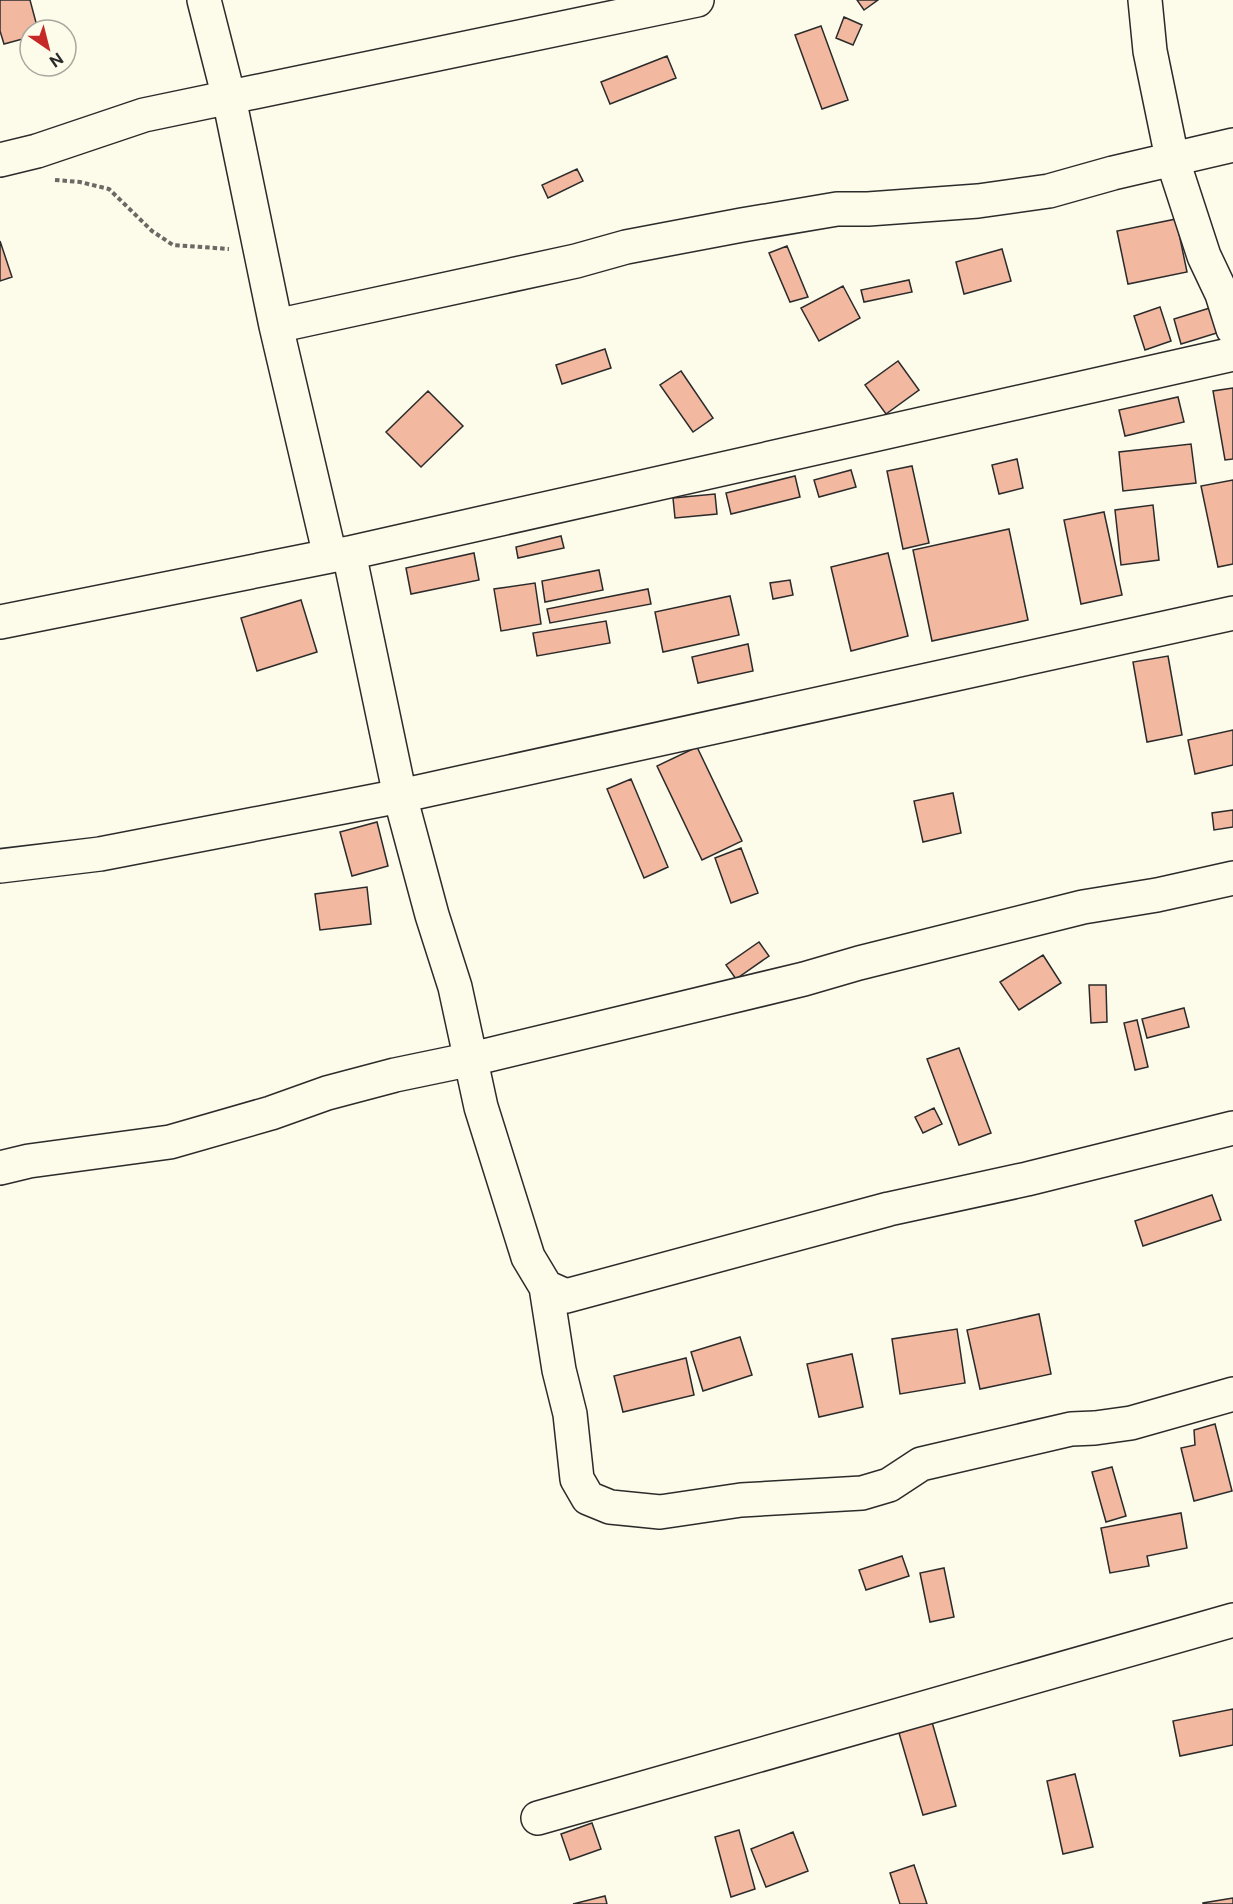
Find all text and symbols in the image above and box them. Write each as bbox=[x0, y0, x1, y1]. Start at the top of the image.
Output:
north arrow bbox=[18, 18, 78, 78]
text: N bbox=[46, 49, 67, 71]

